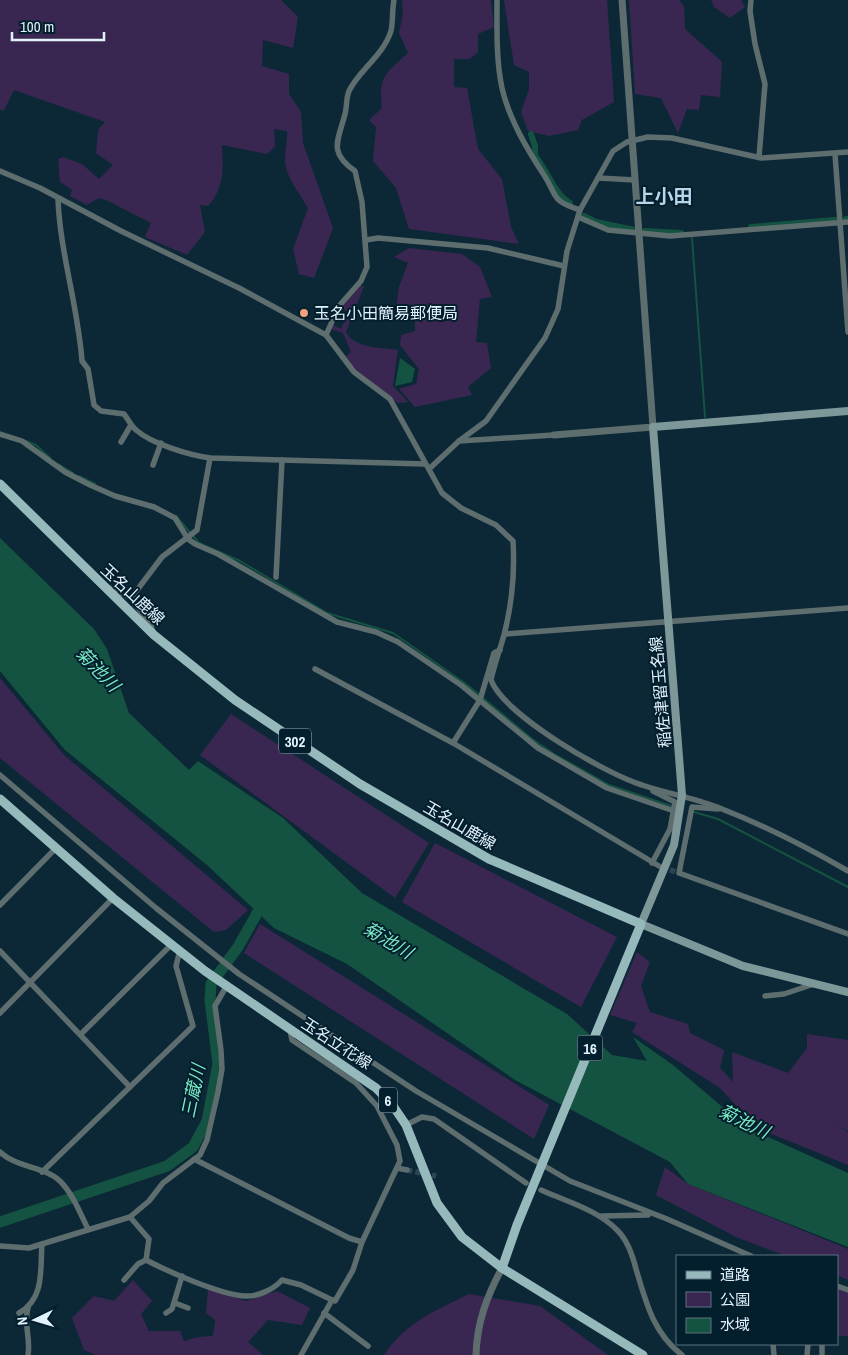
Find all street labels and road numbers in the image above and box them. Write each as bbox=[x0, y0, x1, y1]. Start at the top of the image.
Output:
street label: 玉名山鹿線 bbox=[96, 559, 170, 629]
street label: 稲佐津留玉名線 bbox=[644, 635, 676, 749]
road number: 302 bbox=[279, 728, 311, 754]
street label: 玉名山鹿線 bbox=[420, 795, 500, 855]
street label: 玉名立花線 bbox=[297, 1012, 377, 1074]
road number: 16 bbox=[578, 1036, 602, 1060]
road number: 6 bbox=[379, 1088, 397, 1112]

